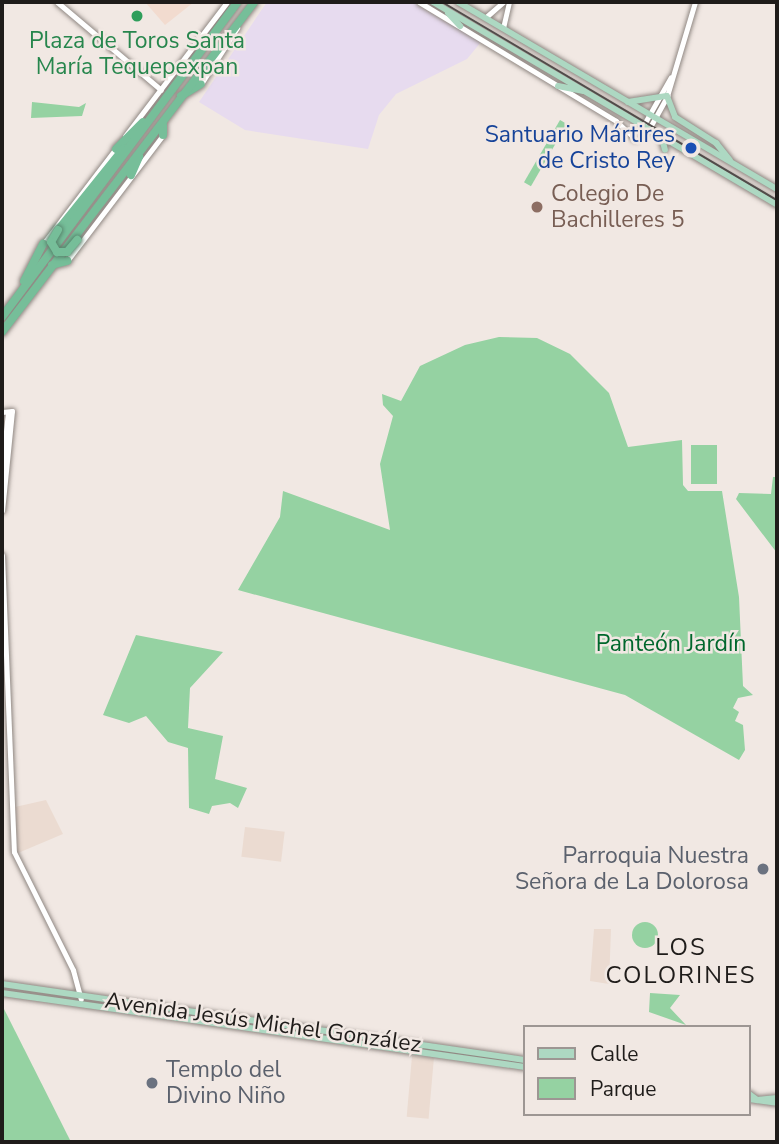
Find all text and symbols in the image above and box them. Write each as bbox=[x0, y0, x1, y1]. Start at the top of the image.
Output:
marker: Plaza de Toros Santa María Tequepexpan bbox=[129, 8, 145, 24]
place label: Plaza de Toros Santa María Tequepexpan bbox=[29, 27, 245, 81]
place label: Santuario Mártires de Cristo Rey bbox=[485, 121, 675, 175]
marker: Santuario Mártires de Cristo Rey bbox=[681, 138, 701, 158]
place label: Colegio De Bachilleres 5 bbox=[551, 180, 685, 234]
marker: Colegio De Bachilleres 5 bbox=[529, 199, 545, 215]
park label: Panteón Jardín bbox=[596, 630, 746, 658]
place label: Parroquia Nuestra Señora de La Dolorosa bbox=[515, 842, 749, 896]
marker: Parroquia Nuestra Señora de La Dolorosa bbox=[755, 861, 771, 877]
district label: LOS COLORINES bbox=[607, 934, 755, 990]
street label: Avenida Jesús Michel González bbox=[103, 987, 423, 1059]
legend bbox=[524, 1025, 751, 1116]
text: Calle bbox=[590, 1040, 638, 1068]
place label: Templo del Divino Niño bbox=[166, 1056, 286, 1110]
marker: Templo del Divino Niño bbox=[144, 1075, 160, 1091]
text: Parque bbox=[590, 1075, 657, 1103]

